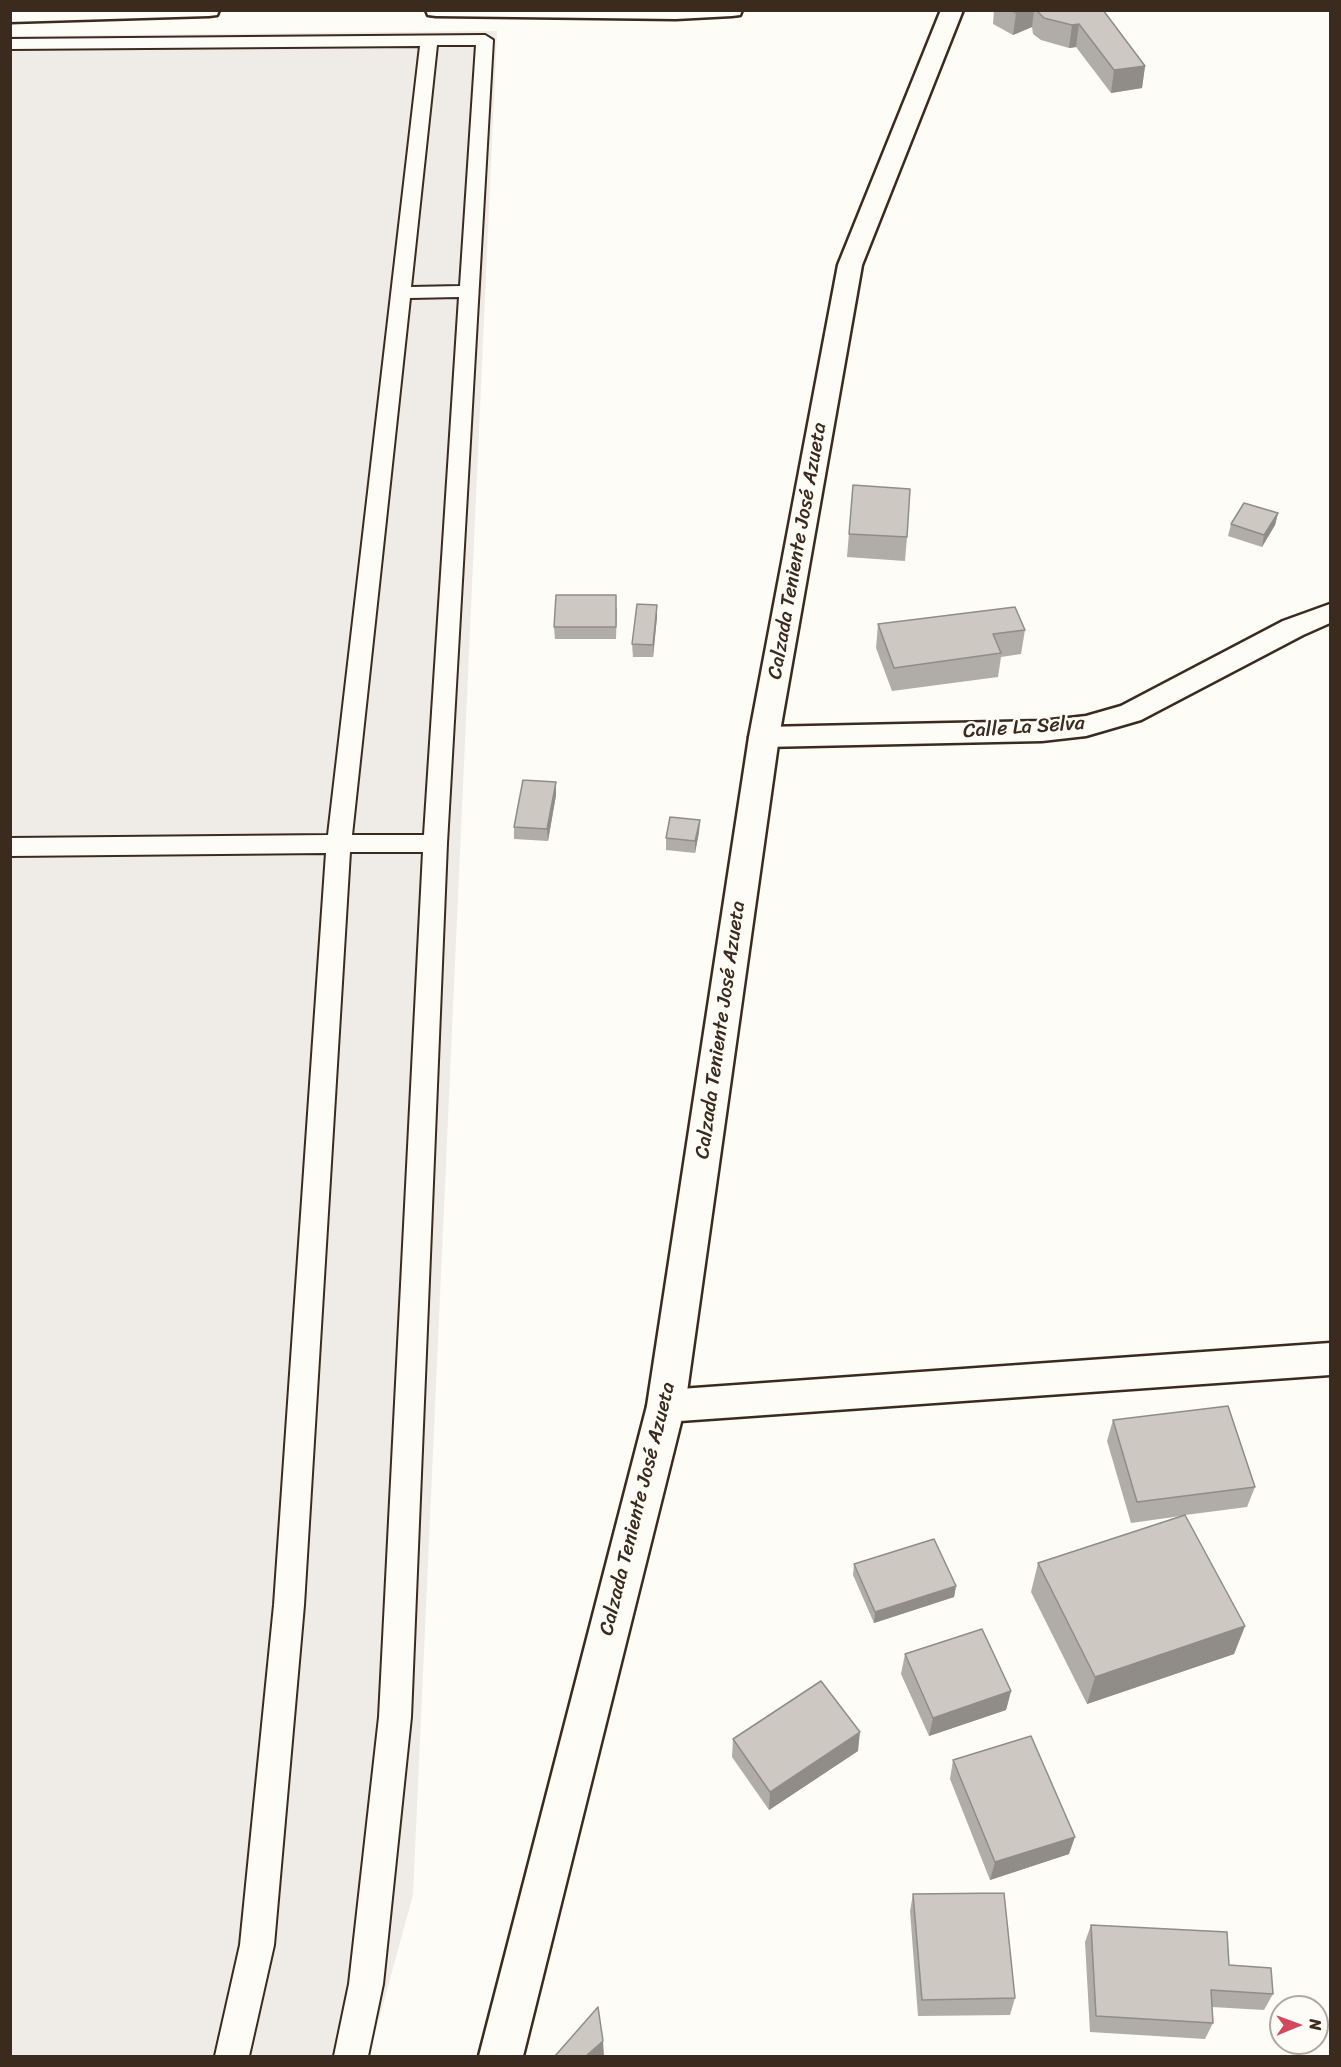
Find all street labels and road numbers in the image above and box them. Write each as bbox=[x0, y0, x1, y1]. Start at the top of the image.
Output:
street label: Calzada Teniente José Azueta bbox=[764, 421, 832, 681]
street label: Calle La Selva bbox=[962, 712, 1086, 744]
street label: Calzada Teniente José Azueta bbox=[691, 900, 751, 1160]
street label: Calzada Teniente José Azueta bbox=[595, 1380, 681, 1638]

